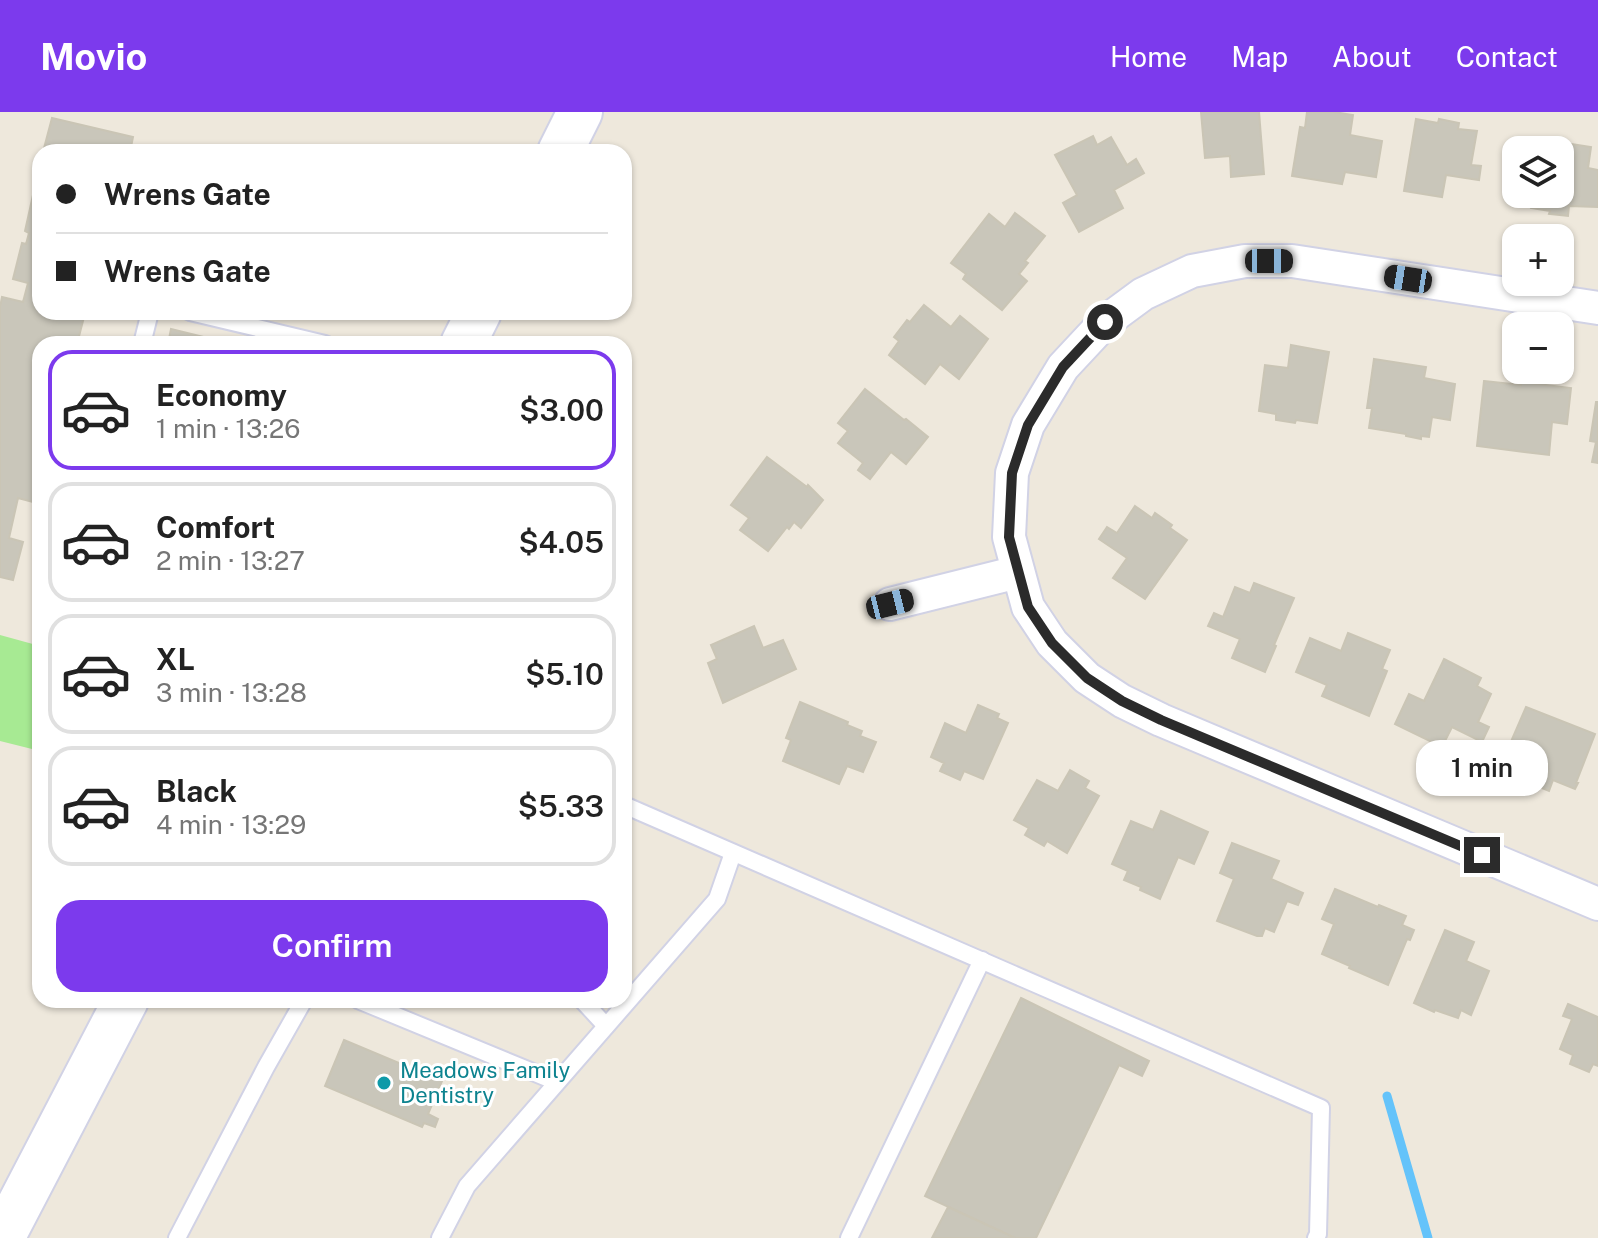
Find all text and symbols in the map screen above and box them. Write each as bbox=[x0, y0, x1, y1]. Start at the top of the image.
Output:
text: Movio bbox=[40, 34, 147, 79]
text: Home bbox=[1110, 40, 1187, 73]
text: Map bbox=[1231, 40, 1288, 73]
text: About bbox=[1332, 40, 1412, 73]
text: Contact bbox=[1456, 40, 1558, 73]
map controls bbox=[1502, 136, 1574, 384]
button: layers bbox=[1502, 136, 1574, 208]
text: Wrens Gate bbox=[104, 176, 271, 212]
button: + bbox=[1502, 224, 1574, 296]
car bbox=[1245, 249, 1293, 273]
text: Wrens Gate bbox=[104, 253, 271, 289]
car bbox=[1382, 263, 1434, 295]
route start bbox=[1087, 304, 1123, 340]
button: − bbox=[1502, 312, 1574, 384]
icon: car bbox=[60, 374, 132, 446]
text: Economy bbox=[156, 377, 287, 413]
text: $3.00 bbox=[519, 392, 604, 428]
text: 1 min · 13:26 bbox=[156, 413, 300, 444]
icon: car bbox=[60, 506, 132, 578]
text: Comfort bbox=[156, 509, 275, 545]
text: $4.05 bbox=[518, 524, 604, 560]
text: 2 min · 13:27 bbox=[156, 545, 305, 576]
car bbox=[864, 587, 916, 621]
icon: car bbox=[60, 638, 132, 710]
text: XL bbox=[156, 641, 195, 677]
text: $5.10 bbox=[525, 656, 604, 692]
text: 3 min · 13:28 bbox=[156, 677, 307, 708]
callout: 1 min bbox=[1416, 739, 1548, 795]
text: 1 min bbox=[1451, 752, 1513, 783]
icon: car bbox=[60, 770, 132, 842]
text: Black bbox=[156, 773, 237, 809]
text: $5.33 bbox=[518, 788, 604, 824]
text: 4 min · 13:29 bbox=[156, 809, 306, 840]
route end bbox=[1464, 837, 1500, 873]
button: Confirm bbox=[56, 900, 608, 992]
place label: Meadows Family Dentistry bbox=[400, 1057, 570, 1108]
marker: Meadows Family Dentistry bbox=[375, 1074, 393, 1092]

